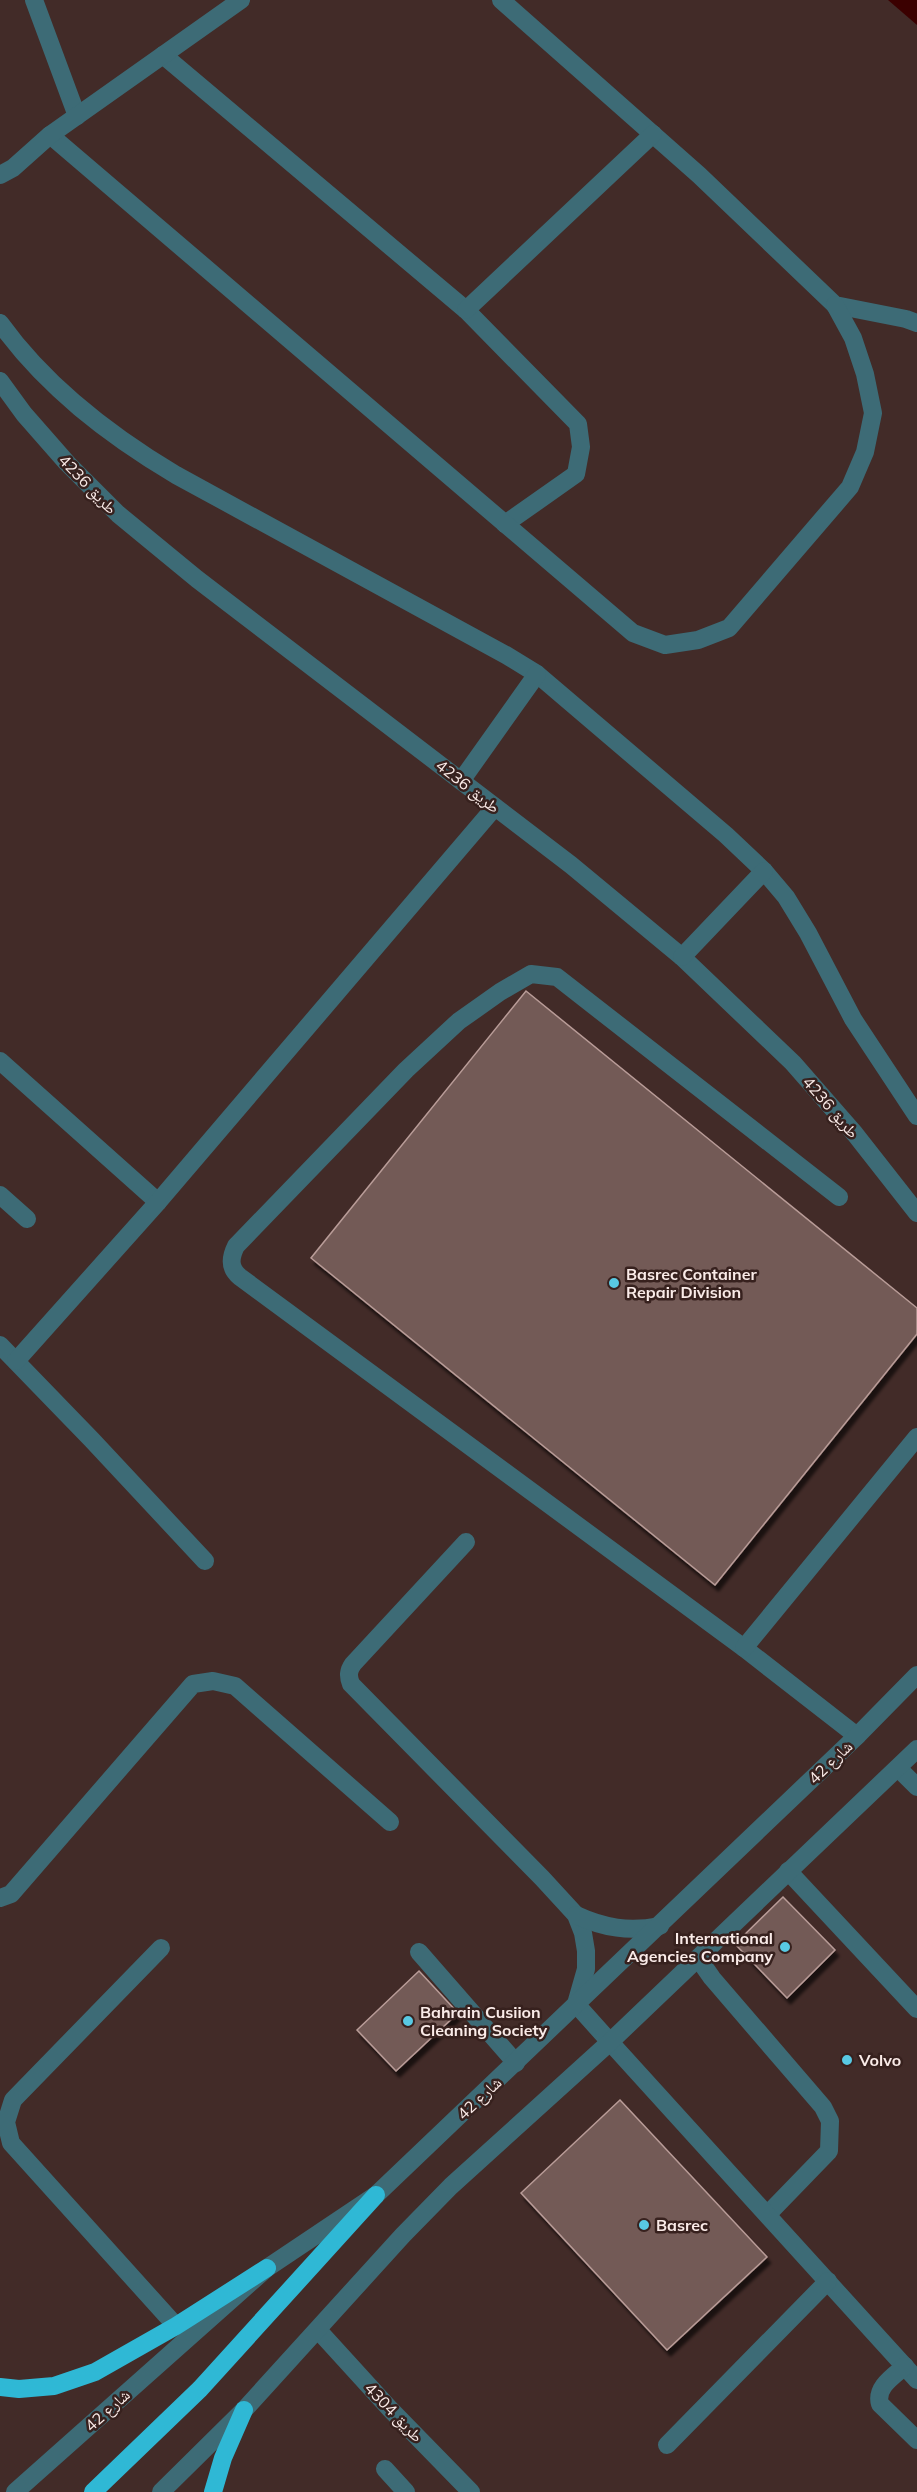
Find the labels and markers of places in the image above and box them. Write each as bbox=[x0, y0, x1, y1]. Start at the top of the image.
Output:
place label: Basrec Container Repair Division bbox=[626, 1264, 757, 1302]
marker: Basrec Container Repair Division bbox=[607, 1276, 621, 1290]
place label: International Agencies Company bbox=[627, 1928, 773, 1966]
marker: International Agencies Company bbox=[778, 1940, 792, 1954]
place label: Bahrain Cusiion Cleaning Society bbox=[420, 2002, 548, 2040]
marker: Bahrain Cusiion Cleaning Society bbox=[401, 2014, 415, 2028]
place label: Volvo bbox=[858, 2050, 901, 2070]
marker: Volvo bbox=[840, 2053, 854, 2067]
place label: Basrec bbox=[656, 2215, 708, 2235]
marker: Basrec bbox=[637, 2218, 651, 2232]

